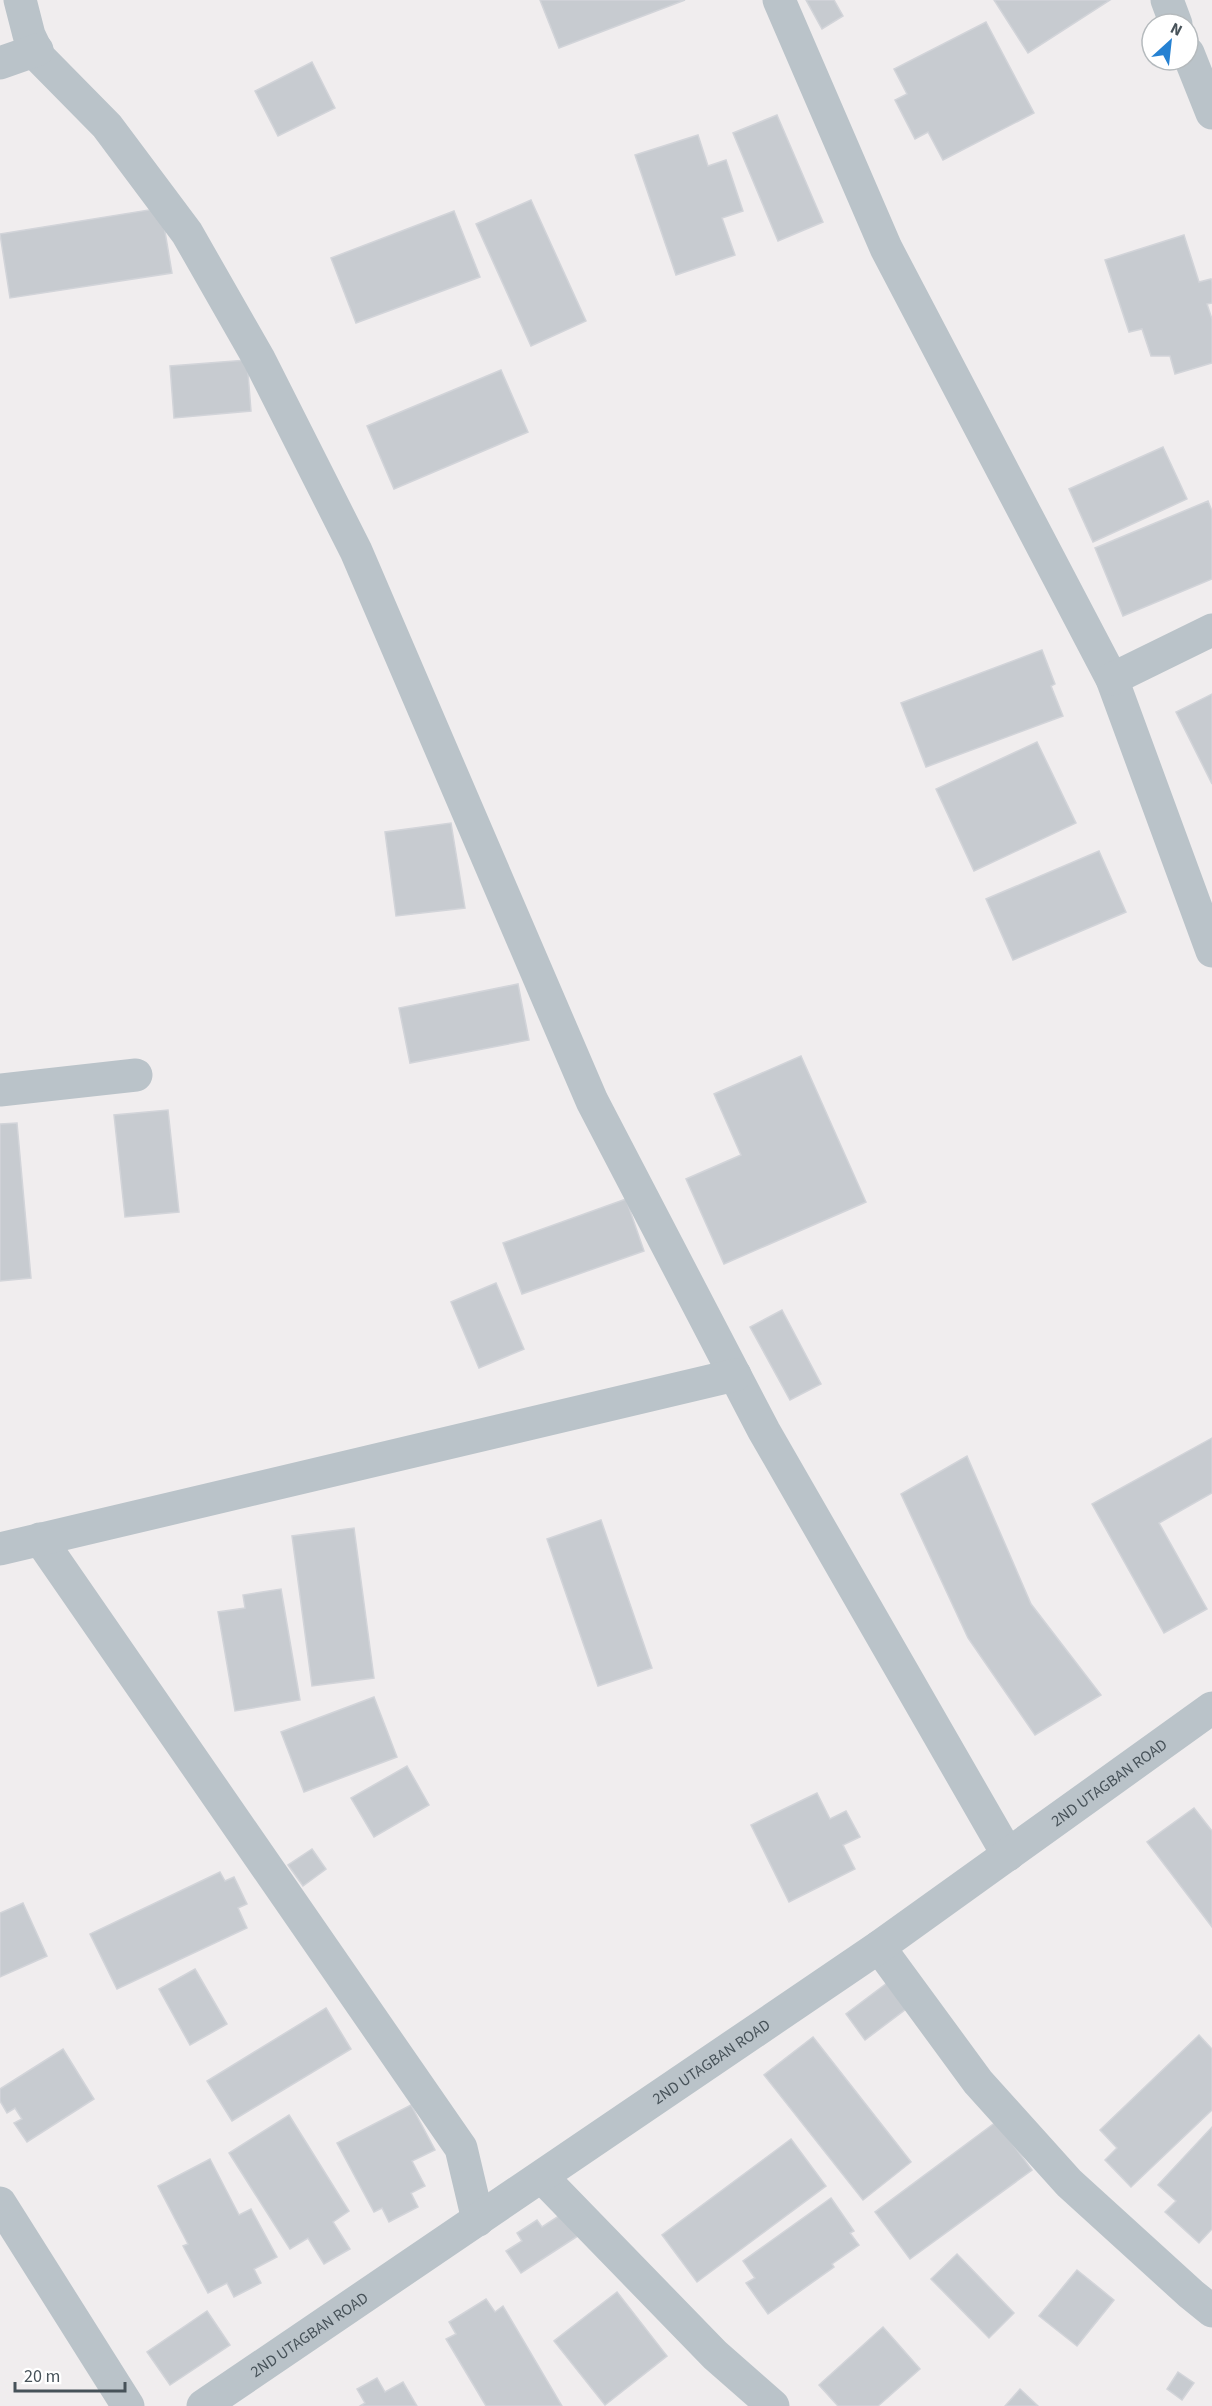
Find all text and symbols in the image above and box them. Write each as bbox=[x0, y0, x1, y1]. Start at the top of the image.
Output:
north arrow bbox=[1140, 12, 1200, 72]
text: N bbox=[1167, 17, 1186, 42]
street label: 2ND UTAGBAN ROAD bbox=[1047, 1734, 1172, 1832]
street label: 2ND UTAGBAN ROAD bbox=[648, 2014, 775, 2110]
street label: 2ND UTAGBAN ROAD bbox=[246, 2287, 373, 2383]
scale bar bbox=[15, 2355, 124, 2393]
text: 20 m bbox=[24, 2364, 60, 2389]

